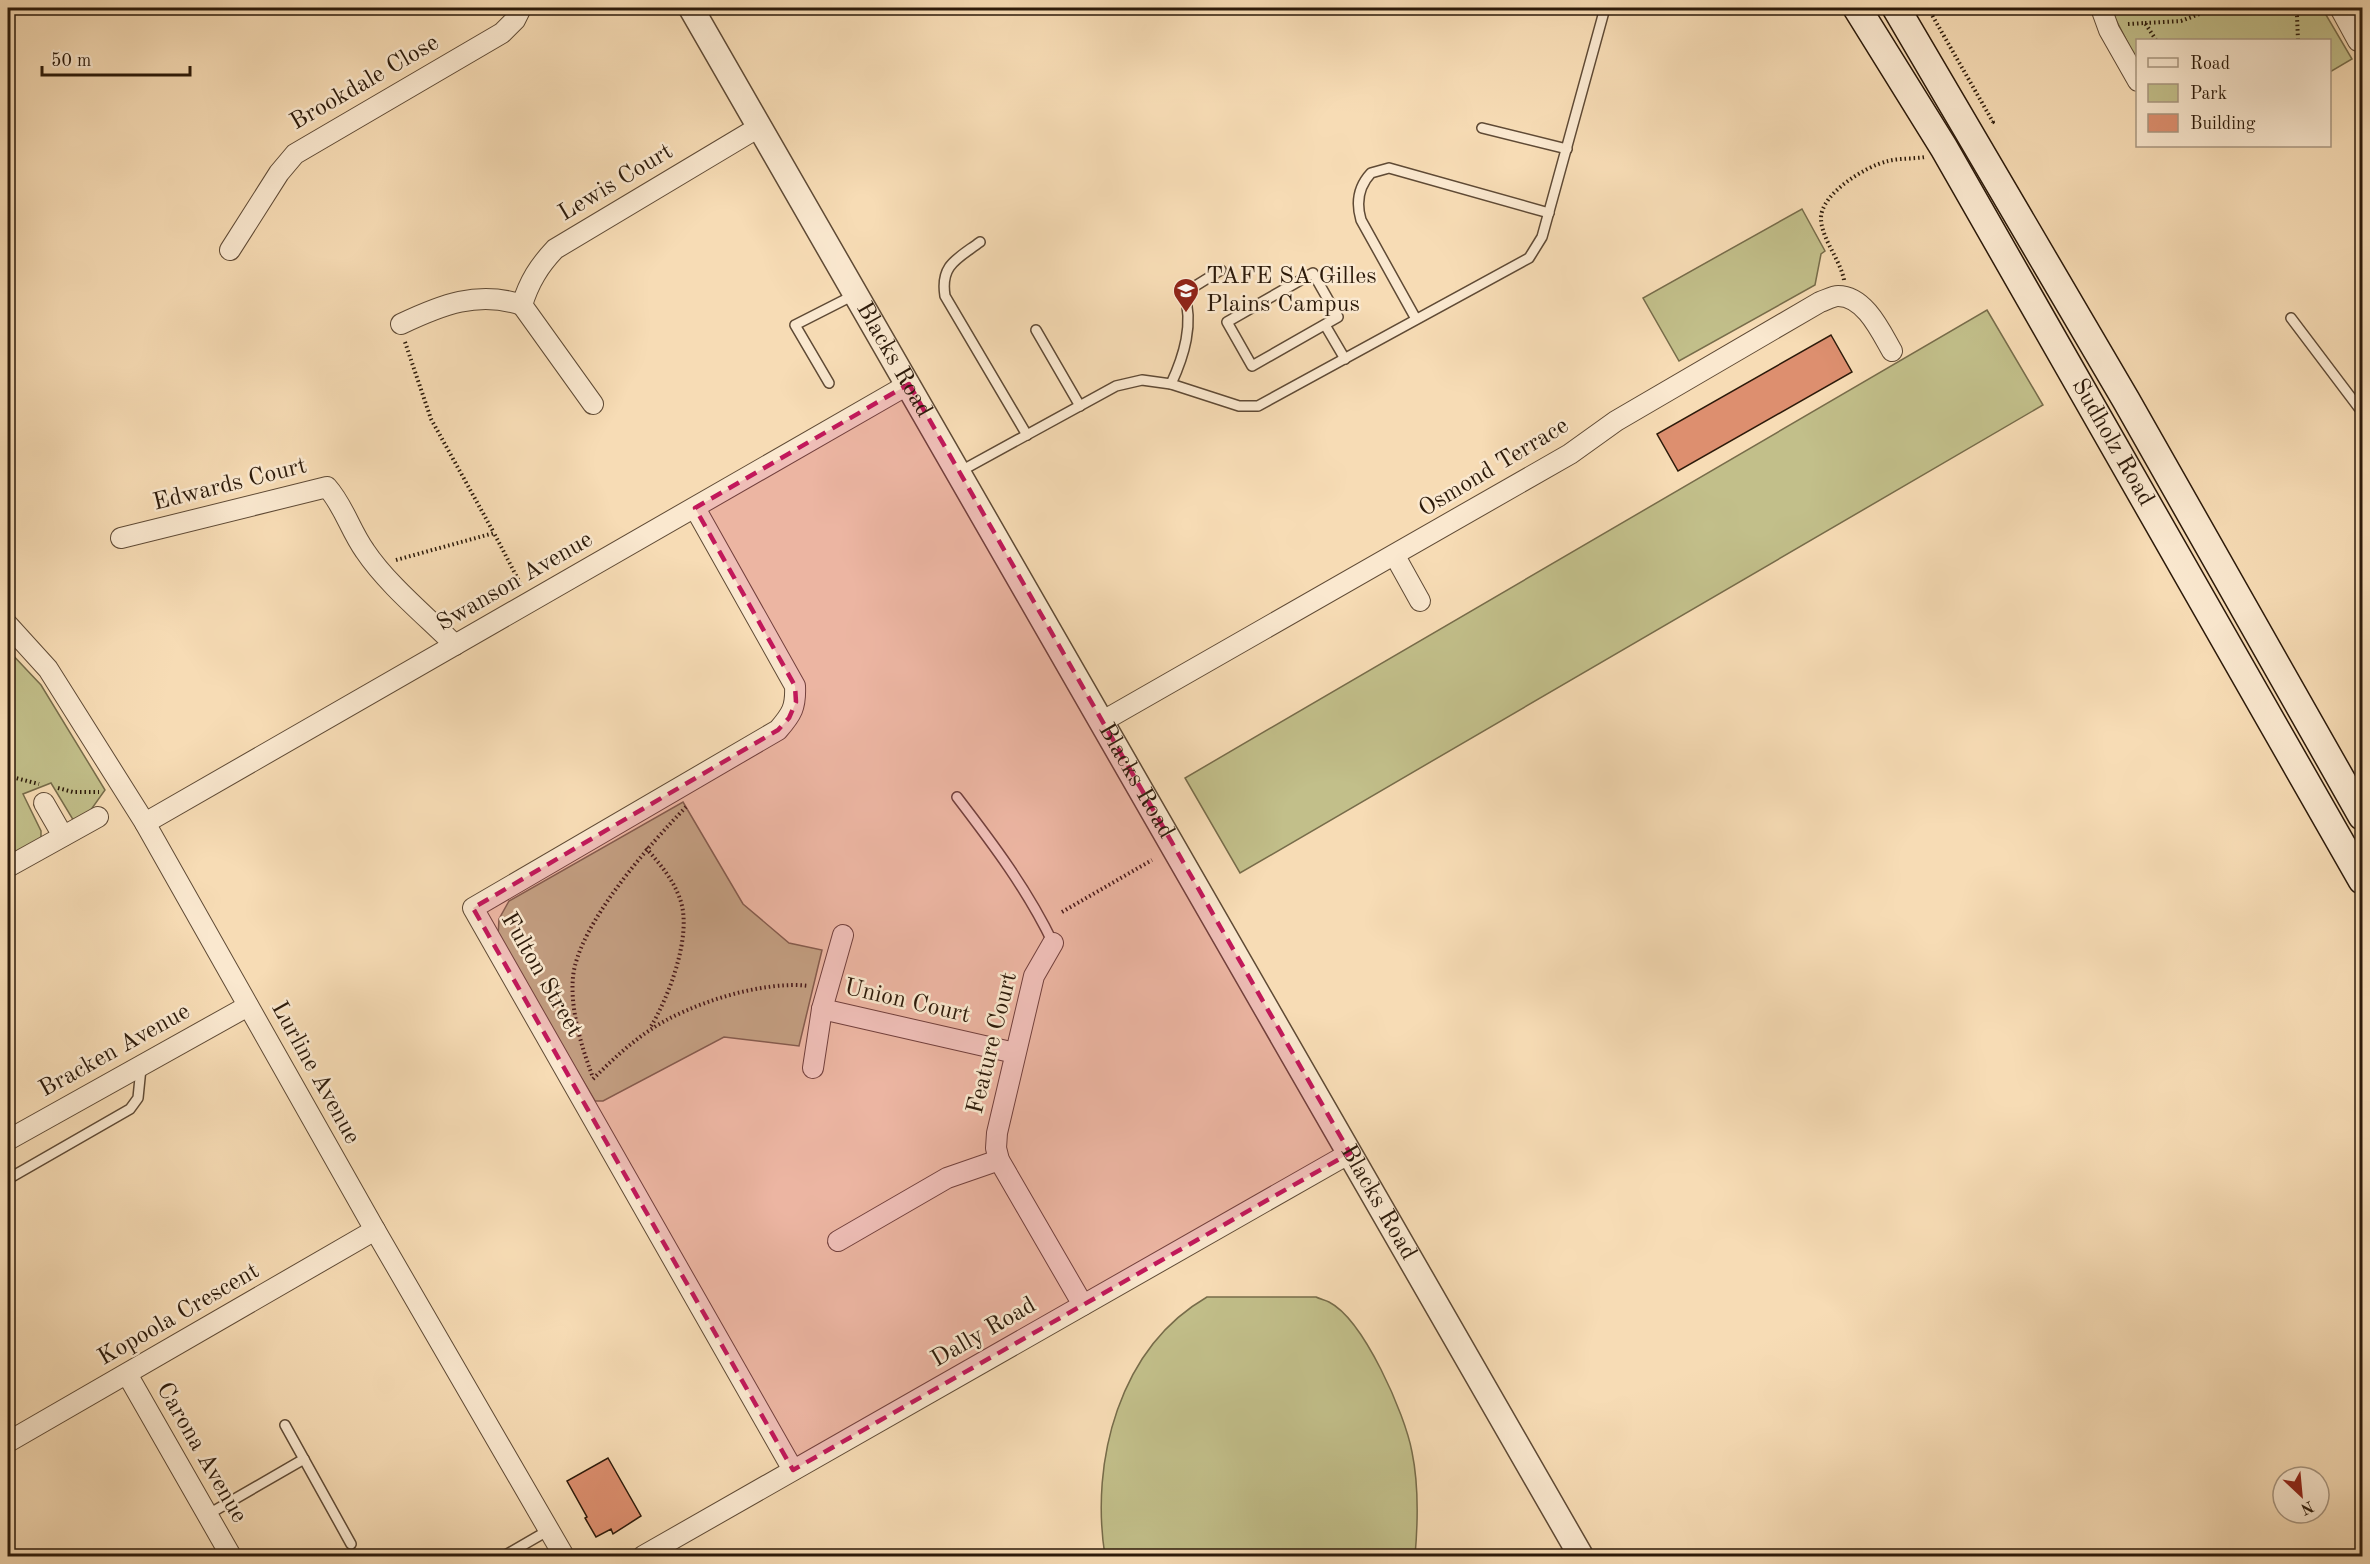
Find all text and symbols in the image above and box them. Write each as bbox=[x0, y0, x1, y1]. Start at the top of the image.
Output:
street label: Brookdale Close bbox=[287, 31, 443, 135]
scale bar bbox=[42, 39, 190, 77]
legend bbox=[2136, 39, 2331, 147]
text: 50 m bbox=[51, 52, 91, 70]
text: Road bbox=[2190, 55, 2230, 73]
text: Park bbox=[2190, 85, 2227, 103]
text: Building bbox=[2190, 115, 2256, 133]
street label: Lewis Court bbox=[555, 140, 677, 226]
place label: TAFE SA Gilles Plains Campus bbox=[1206, 265, 1377, 317]
school or university icon: TAFE SA Gilles Plains Campus bbox=[1171, 276, 1201, 314]
street label: Blacks Road bbox=[851, 298, 936, 422]
street label: Sudholz Road bbox=[2066, 375, 2158, 510]
street label: Osmond Terrace bbox=[1415, 414, 1573, 522]
street label: Edwards Court bbox=[151, 454, 309, 516]
street label: Swanson Avenue bbox=[433, 528, 597, 636]
street label: Blacks Road bbox=[1093, 720, 1178, 843]
street label: Fulton Street bbox=[496, 909, 586, 1041]
street label: Feature Court bbox=[964, 970, 1022, 1116]
street label: Union Court bbox=[842, 976, 972, 1028]
street label: Lurline Avenue bbox=[266, 998, 364, 1148]
street label: Bracken Avenue bbox=[36, 1000, 194, 1102]
street label: Blacks Road bbox=[1335, 1141, 1420, 1264]
street label: Kopoola Crescent bbox=[94, 1259, 264, 1371]
street label: Dally Road bbox=[928, 1293, 1040, 1373]
street label: Carona Avenue bbox=[151, 1379, 251, 1527]
north arrow bbox=[2271, 1465, 2331, 1525]
text: N bbox=[2297, 1497, 2316, 1517]

